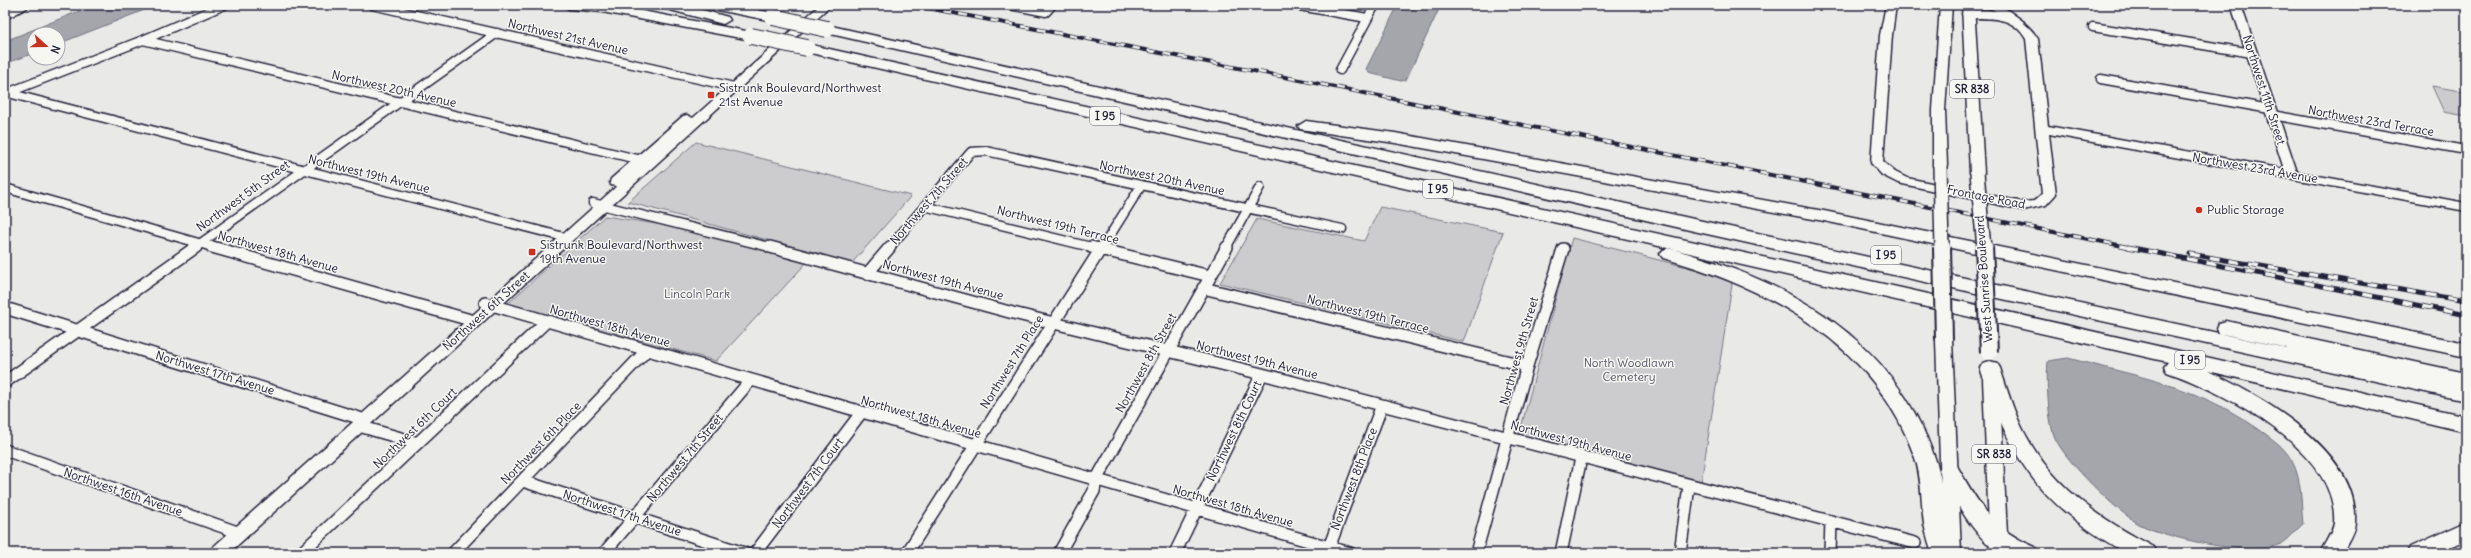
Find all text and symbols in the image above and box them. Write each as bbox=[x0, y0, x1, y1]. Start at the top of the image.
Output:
street label: Northwest 21st Avenue bbox=[507, 15, 630, 58]
north arrow bbox=[26, 26, 66, 66]
street label: Northwest 11th Street bbox=[2240, 33, 2289, 147]
text: N bbox=[47, 44, 63, 56]
street label: Northwest 20th Avenue bbox=[330, 67, 458, 110]
place label: Sistrunk Boulevard/Northwest 21st Avenue bbox=[719, 80, 881, 109]
road number: SR 838 bbox=[1950, 80, 1994, 98]
marker: Sistrunk Boulevard/Northwest 21st Avenue bbox=[706, 90, 716, 100]
street label: Northwest 23rd Terrace bbox=[2307, 102, 2435, 139]
road number: I 95 bbox=[1090, 107, 1120, 125]
street label: Northwest 23rd Avenue bbox=[2191, 149, 2319, 186]
street label: Northwest 19th Avenue bbox=[307, 151, 431, 196]
street label: Northwest 7th Street bbox=[887, 154, 971, 247]
street label: Northwest 5th Street bbox=[193, 157, 292, 235]
street label: Northwest 20th Avenue bbox=[1098, 157, 1226, 198]
road number: I 95 bbox=[1423, 180, 1453, 198]
street label: Frontage Road bbox=[1946, 182, 2027, 211]
street label: Northwest 19th Terrace bbox=[996, 202, 1121, 247]
place label: Public Storage bbox=[2207, 202, 2284, 217]
marker: Public Storage bbox=[2194, 205, 2204, 215]
street label: West Sunrise Boulevard bbox=[1972, 215, 1995, 343]
street label: Northwest 18th Avenue bbox=[216, 227, 340, 276]
place label: Sistrunk Boulevard/Northwest 19th Avenue bbox=[540, 237, 702, 266]
road number: I 95 bbox=[1871, 246, 1901, 264]
marker: Sistrunk Boulevard/Northwest 19th Avenue bbox=[527, 247, 537, 257]
street label: Northwest 19th Avenue bbox=[881, 256, 1005, 303]
street label: Northwest 6th Street bbox=[439, 268, 532, 354]
park label: Lincoln Park bbox=[664, 286, 730, 301]
street label: Northwest 19th Terrace bbox=[1306, 291, 1431, 336]
street label: Northwest 9th Street bbox=[1496, 295, 1541, 407]
street label: Northwest 18th Avenue bbox=[548, 301, 672, 350]
street label: Northwest 8th Street bbox=[1112, 310, 1179, 415]
street label: Northwest 7th Place bbox=[977, 312, 1046, 411]
street label: Northwest 19th Avenue bbox=[1195, 337, 1319, 382]
street label: Northwest 17th Avenue bbox=[154, 347, 276, 398]
road number: I 95 bbox=[2175, 351, 2205, 369]
park label: North Woodlawn Cemetery bbox=[1584, 355, 1674, 384]
street label: Northwest 8th Court bbox=[1203, 378, 1264, 484]
street label: Northwest 6th Court bbox=[370, 384, 459, 471]
street label: Northwest 18th Avenue bbox=[859, 392, 983, 441]
street label: Northwest 6th Place bbox=[497, 398, 584, 487]
street label: Northwest 7th Street bbox=[643, 410, 726, 505]
street label: Northwest 19th Avenue bbox=[1509, 417, 1633, 464]
street label: Northwest 8th Place bbox=[1327, 425, 1380, 532]
street label: Northwest 7th Court bbox=[769, 435, 846, 531]
road number: SR 838 bbox=[1972, 445, 2016, 463]
street label: Northwest 16th Avenue bbox=[62, 464, 185, 519]
street label: Northwest 18th Avenue bbox=[1171, 481, 1295, 530]
street label: Northwest 17th Avenue bbox=[561, 486, 683, 539]

